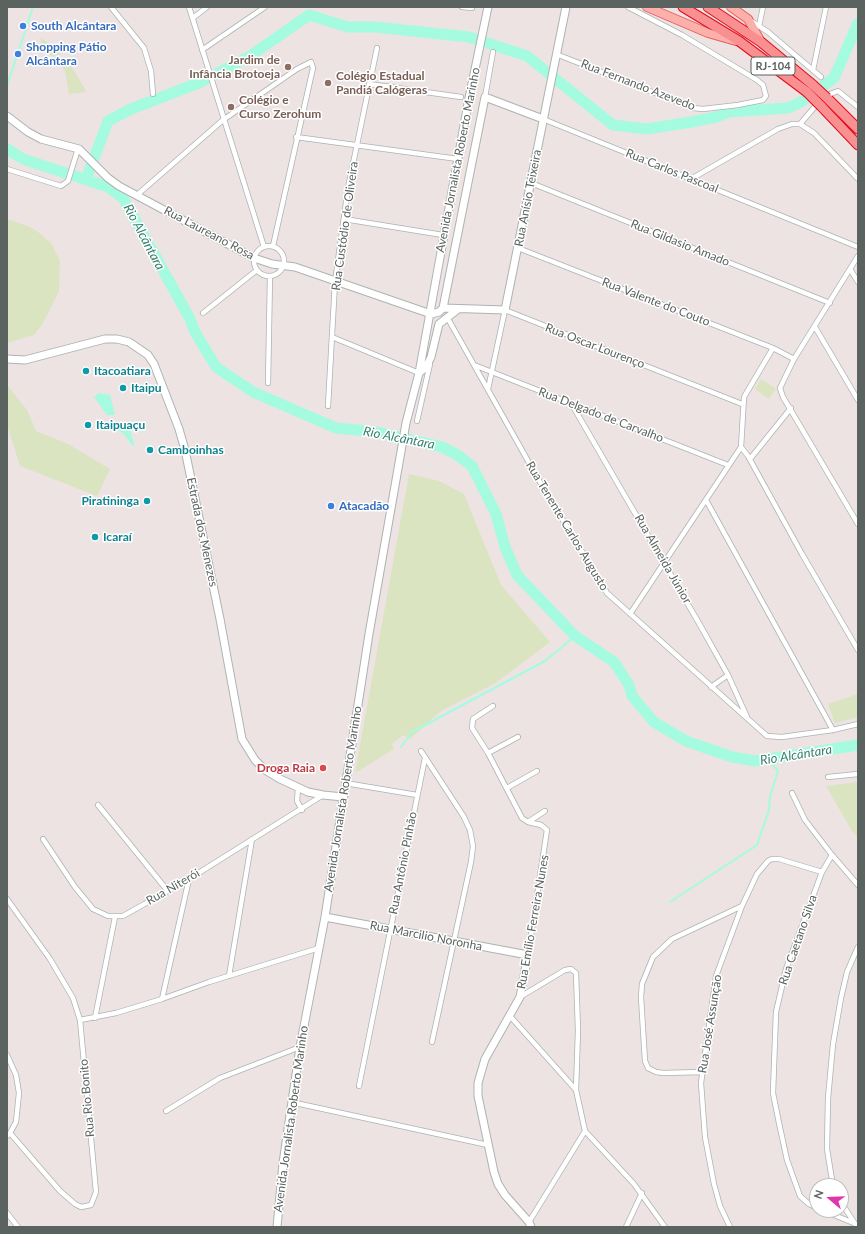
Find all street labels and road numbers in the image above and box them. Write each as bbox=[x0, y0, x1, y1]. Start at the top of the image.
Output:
street label: Rua Fernando Azevedo bbox=[579, 57, 697, 113]
road number: RJ-104 bbox=[751, 57, 795, 75]
street label: Avenida Jornalista Roberto Marinho bbox=[433, 66, 483, 254]
street label: Rua Carlos Pascoal bbox=[624, 146, 720, 196]
street label: Rua Anísio Teixeira bbox=[512, 148, 544, 248]
street label: Rua Custódio de Oliveira bbox=[329, 161, 361, 291]
street label: Rua Laureano Rosa bbox=[162, 203, 256, 263]
street label: Rua Gildasio Amado bbox=[628, 217, 732, 269]
street label: Rua Valente do Couto bbox=[600, 275, 712, 329]
street label: Rua Oscar Lourenço bbox=[543, 320, 647, 372]
street label: Rua Delgado de Carvalho bbox=[536, 384, 666, 446]
street label: Rua Tenente Carlos Augusto bbox=[523, 459, 611, 593]
street label: Estrada dos Menezes bbox=[183, 476, 221, 588]
street label: Rua Almeida Júnior bbox=[631, 512, 695, 606]
street label: Avenida Jornalista Roberto Marinho bbox=[321, 705, 365, 893]
street label: Rua Antônio Pinhão bbox=[386, 810, 420, 916]
street label: Rua Emílio Ferreira Nunes bbox=[514, 854, 552, 990]
street label: Rua Niterói bbox=[144, 866, 202, 908]
street label: Rua Caetano Silva bbox=[776, 893, 820, 987]
street label: Rua Marcilio Noronha bbox=[369, 918, 483, 954]
street label: Rua José Assunção bbox=[695, 974, 725, 1074]
street label: Avenida Jornalista Roberto Marinho bbox=[271, 1025, 311, 1213]
street label: Rua Rio Bonito bbox=[76, 1058, 98, 1138]

